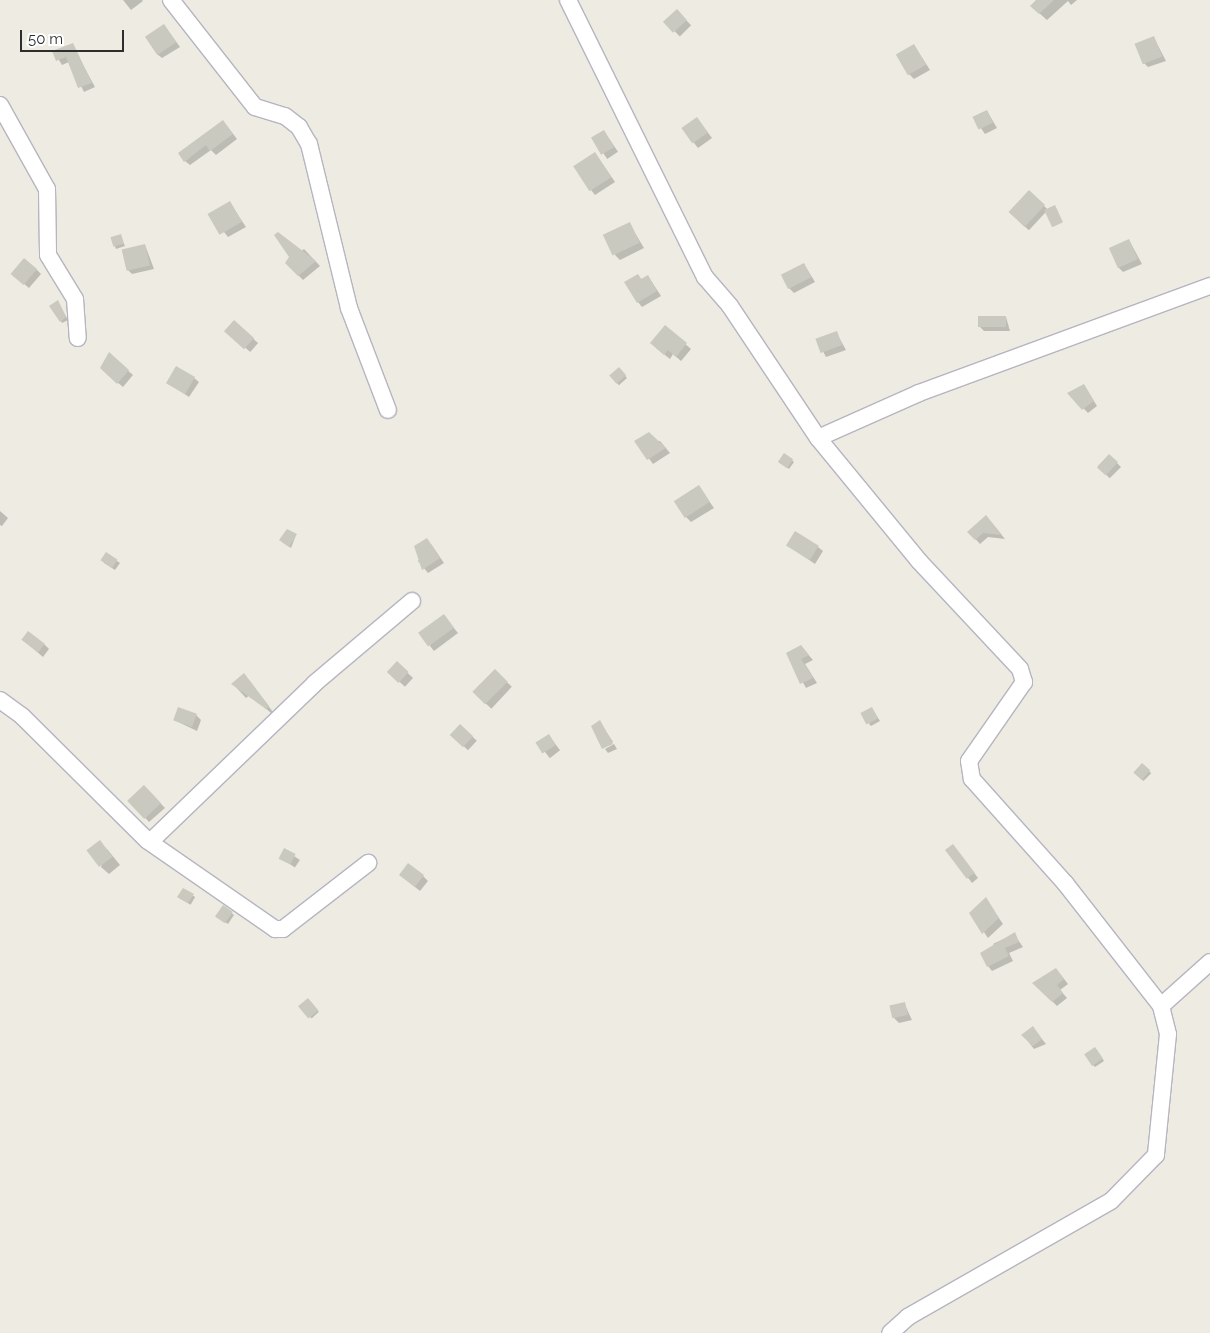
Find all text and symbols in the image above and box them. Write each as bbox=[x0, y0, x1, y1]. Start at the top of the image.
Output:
scale bar bbox=[22, 20, 126, 52]
text: 50 m bbox=[28, 30, 63, 48]

